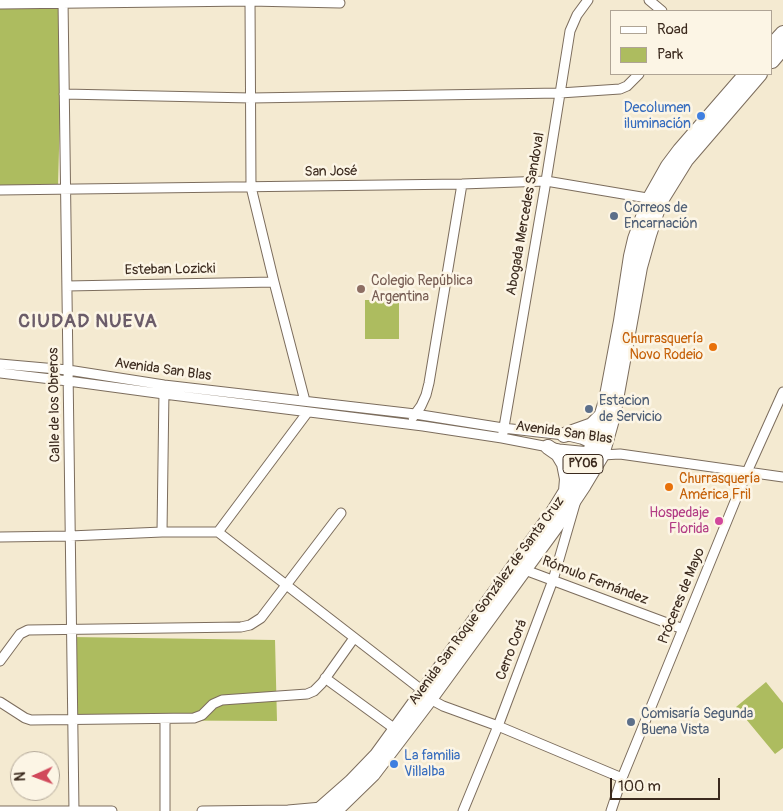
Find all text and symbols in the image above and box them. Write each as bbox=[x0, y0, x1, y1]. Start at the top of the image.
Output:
legend bbox=[610, 10, 773, 75]
text: Road bbox=[657, 20, 688, 39]
text: Park bbox=[657, 45, 683, 64]
place label: Decolumen iluminación bbox=[624, 100, 691, 132]
marker: Decolumen iluminación bbox=[695, 110, 707, 122]
street label: Abogada Mercedes Sandoval bbox=[503, 131, 549, 297]
street label: San José bbox=[304, 163, 358, 181]
place label: Correos de Encarnación bbox=[624, 200, 697, 232]
marker: Correos de Encarnación bbox=[608, 210, 620, 222]
street label: Esteban Lozicki bbox=[125, 261, 215, 279]
place label: Colegio República Argentina bbox=[371, 273, 473, 306]
marker: Colegio República Argentina bbox=[355, 283, 367, 295]
district label: CIUDAD NUEVA bbox=[17, 311, 159, 333]
place label: Churrasquería Novo Rodeio bbox=[622, 331, 703, 364]
marker: Churrasquería Novo Rodeio bbox=[707, 341, 719, 353]
street label: Calle de los Obreros bbox=[46, 348, 64, 462]
street label: Avenida San Blas bbox=[114, 355, 212, 385]
place label: Estacion de Servicio bbox=[599, 393, 662, 426]
marker: Estacion de Servicio bbox=[583, 403, 595, 415]
street label: Avenida San Blas bbox=[515, 418, 613, 448]
road number: PY06 bbox=[563, 454, 603, 474]
place label: Churrasquería América Fril bbox=[679, 471, 760, 504]
marker: Churrasquería América Fril bbox=[663, 481, 675, 493]
street label: Avenida San Roque González de Santa Cruz bbox=[406, 494, 568, 708]
place label: Hospedaje Florida bbox=[649, 505, 709, 538]
marker: Hospedaje Florida bbox=[713, 515, 725, 527]
street label: Próceres de Mayo bbox=[655, 546, 709, 646]
street label: Rómulo Fernández bbox=[539, 553, 651, 609]
street label: Cerro Corá bbox=[493, 617, 531, 683]
place label: Comisaría Segunda Buena Vista bbox=[641, 706, 753, 739]
marker: Comisaría Segunda Buena Vista bbox=[625, 716, 637, 728]
place label: La familia Villalba bbox=[404, 748, 460, 780]
north arrow bbox=[10, 751, 60, 801]
marker: La familia Villalba bbox=[388, 758, 400, 770]
scale bar bbox=[613, 768, 723, 800]
text: N bbox=[12, 771, 29, 782]
text: 100 m bbox=[618, 777, 661, 796]

